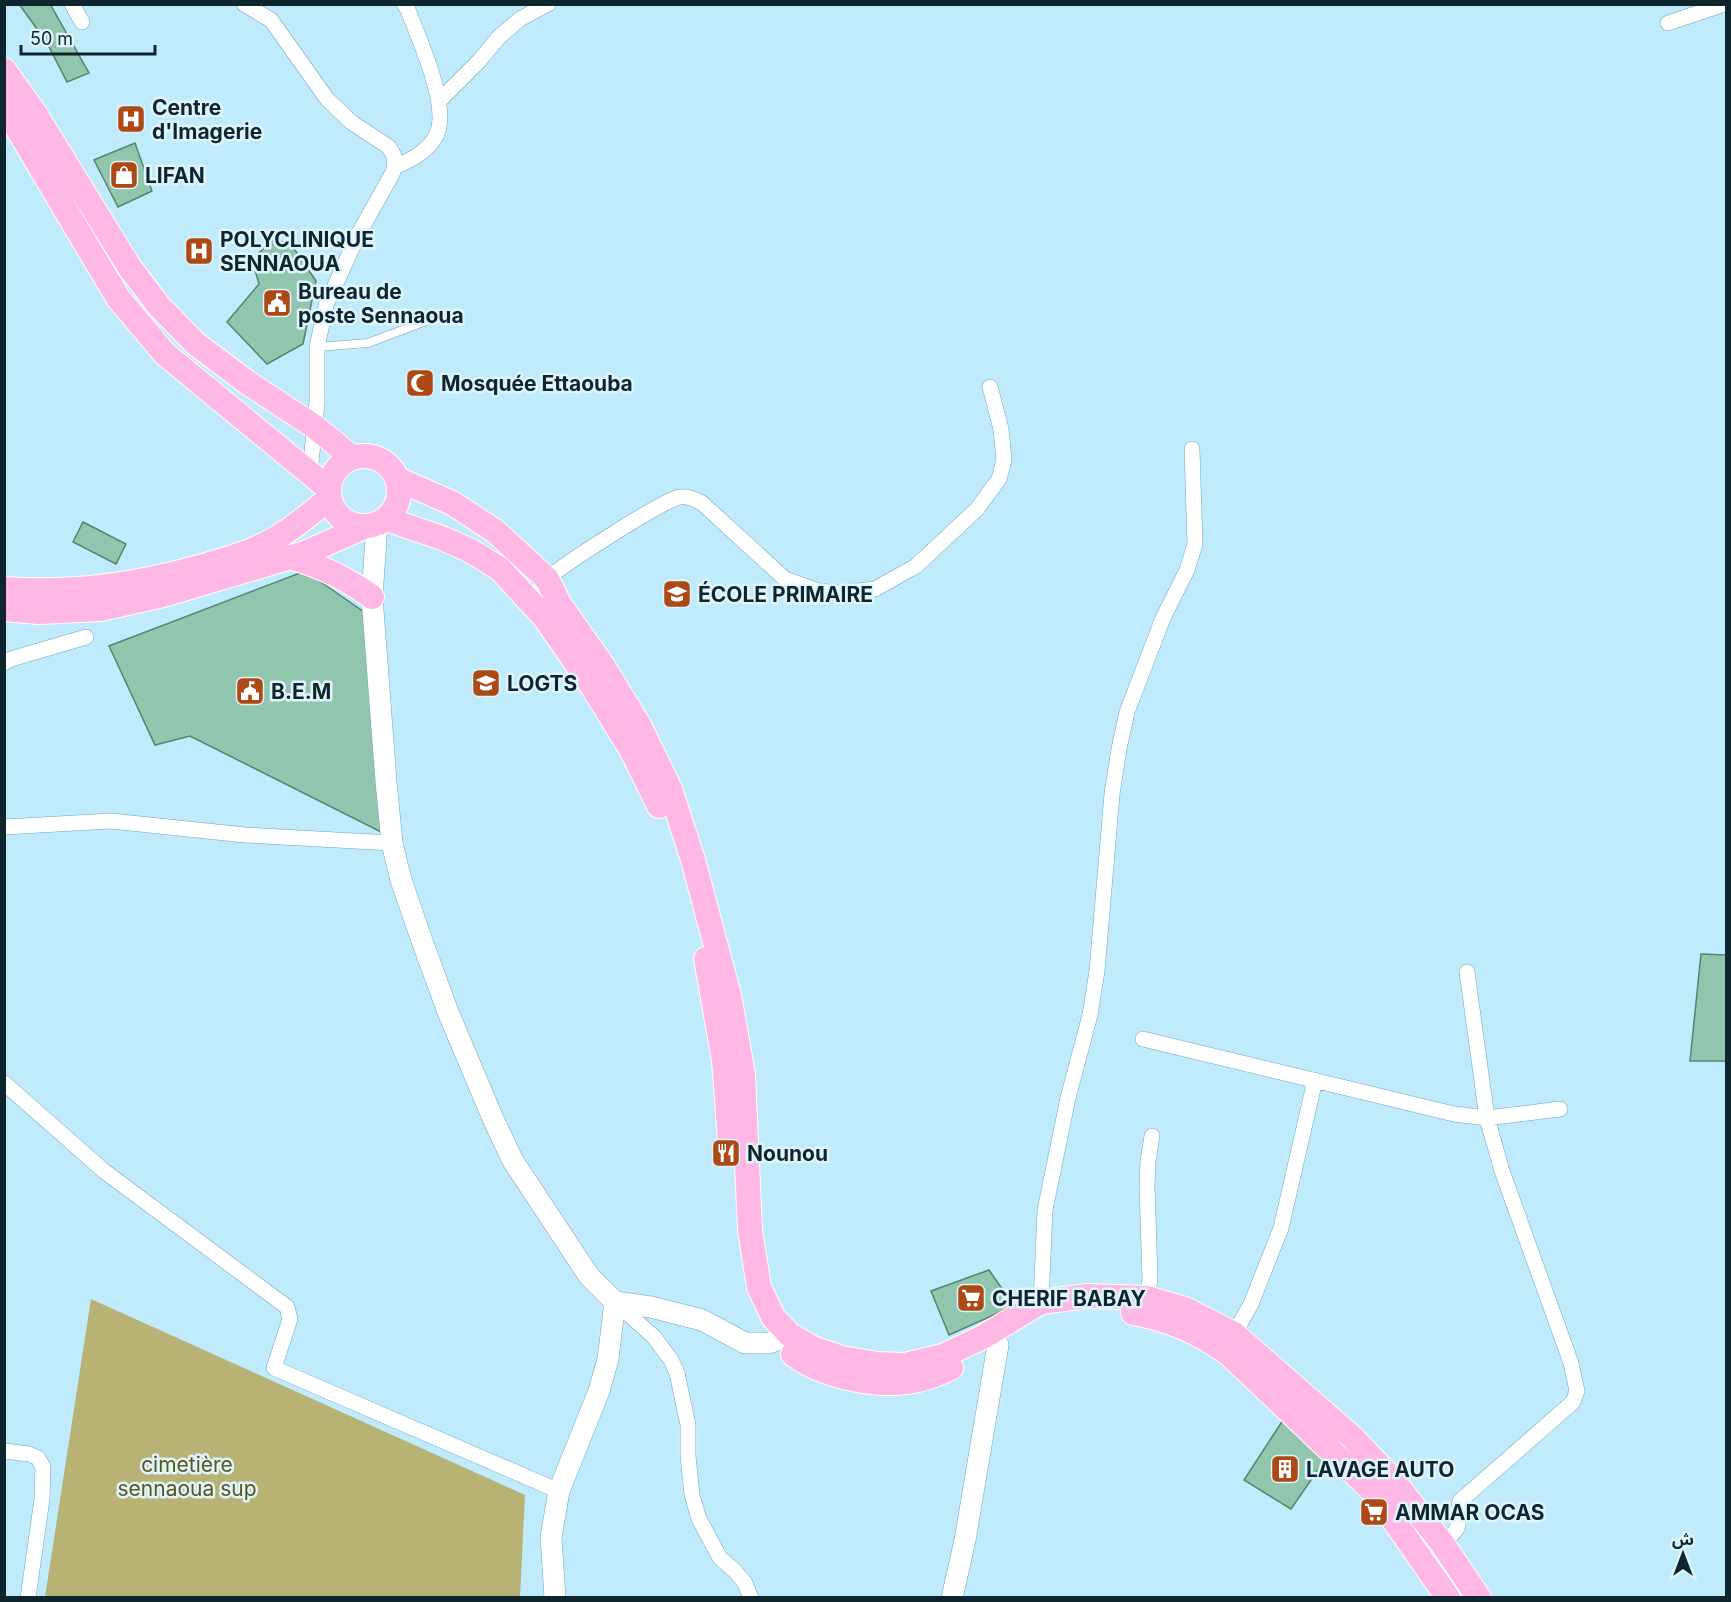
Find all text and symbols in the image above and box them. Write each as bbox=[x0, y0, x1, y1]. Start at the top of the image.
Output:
scale bar bbox=[21, 18, 154, 56]
text: 50 m bbox=[30, 28, 73, 49]
place label: Centre d'Imagerie bbox=[152, 95, 262, 144]
hospital icon: Centre d'Imagerie bbox=[115, 103, 147, 135]
shop icon: LIFAN bbox=[108, 159, 140, 191]
place label: LIFAN bbox=[145, 163, 205, 188]
place label: POLYCLINIQUE SENNAOUA bbox=[220, 227, 374, 276]
hospital icon: POLYCLINIQUE SENNAOUA bbox=[183, 235, 215, 267]
place label: Bureau de poste Sennaoua bbox=[298, 279, 464, 328]
public building icon: Bureau de poste Sennaoua bbox=[261, 287, 293, 319]
mosque icon: Mosquée Ettaouba bbox=[404, 367, 436, 399]
place label: Mosquée Ettaouba bbox=[441, 371, 633, 396]
school or university icon: ÉCOLE PRIMAIRE bbox=[661, 578, 693, 610]
place label: ÉCOLE PRIMAIRE bbox=[698, 581, 873, 607]
school or university icon: LOGTS bbox=[470, 667, 502, 699]
place label: LOGTS bbox=[507, 671, 577, 696]
public building icon: B.E.M bbox=[234, 675, 266, 707]
place label: B.E.M bbox=[271, 679, 331, 704]
restaurant icon: Nounou bbox=[710, 1137, 742, 1169]
place label: Nounou bbox=[747, 1141, 828, 1166]
supermarket icon: CHERIF BABAY bbox=[955, 1282, 987, 1314]
place label: CHERIF BABAY bbox=[992, 1286, 1146, 1311]
park label: cimetière sennaoua sup bbox=[117, 1452, 257, 1501]
building icon: LAVAGE AUTO bbox=[1269, 1453, 1301, 1485]
place label: LAVAGE AUTO bbox=[1306, 1457, 1454, 1482]
supermarket icon: AMMAR OCAS bbox=[1358, 1496, 1390, 1528]
place label: AMMAR OCAS bbox=[1395, 1500, 1545, 1525]
north arrow bbox=[1653, 1524, 1713, 1584]
text: ش bbox=[1672, 1529, 1694, 1549]

